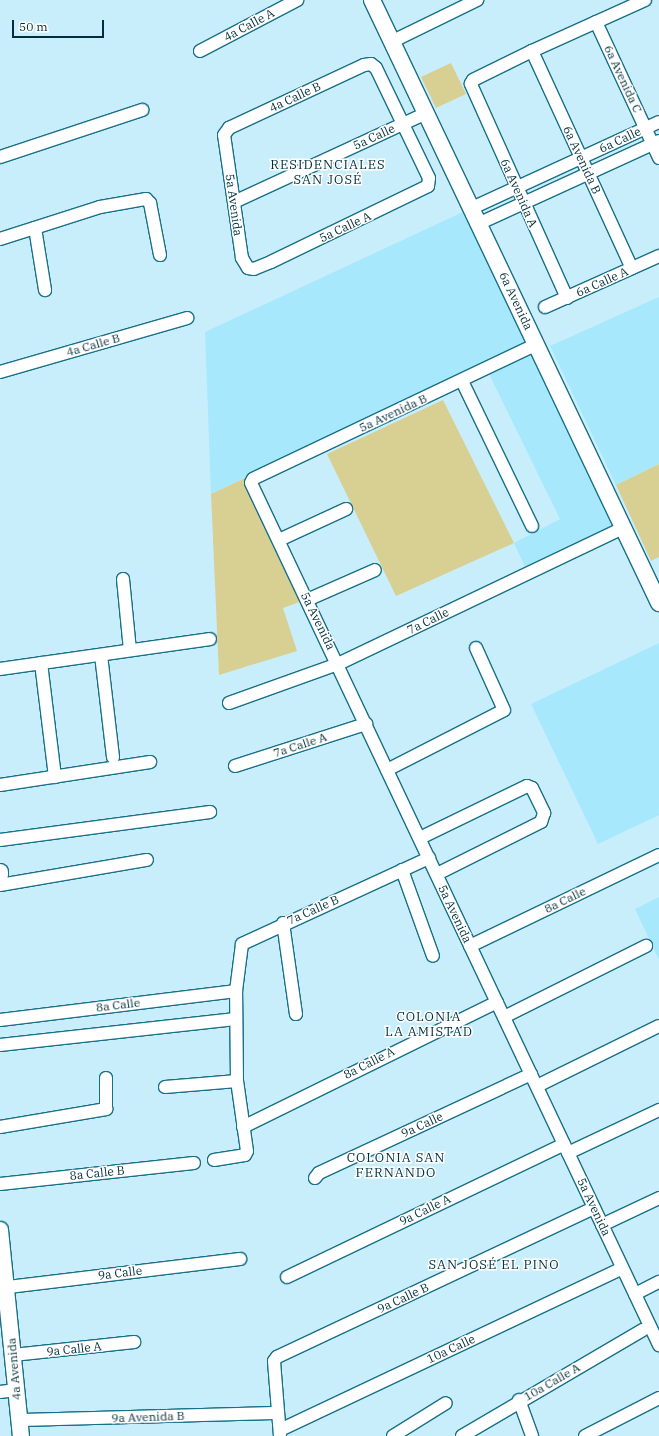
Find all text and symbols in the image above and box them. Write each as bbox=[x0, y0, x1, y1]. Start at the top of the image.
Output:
street label: 4a Calle A bbox=[221, 6, 277, 44]
scale bar bbox=[14, 12, 106, 38]
text: 50 m bbox=[19, 19, 48, 34]
street label: 6a Avenida C bbox=[601, 43, 645, 115]
street label: 4a Calle B bbox=[267, 79, 323, 115]
street label: 5a Calle bbox=[351, 121, 397, 153]
street label: 6a Avenida B bbox=[560, 124, 604, 196]
street label: 6a Calle bbox=[597, 124, 643, 156]
street label: 6a Avenida A bbox=[497, 156, 541, 230]
district label: RESIDENCIALES SAN JOSÉ bbox=[270, 158, 386, 189]
street label: 5a Avenida bbox=[223, 173, 245, 237]
street label: 5a Calle A bbox=[317, 209, 373, 245]
street label: 6a Calle A bbox=[574, 264, 630, 300]
street label: 6a Avenida bbox=[496, 270, 536, 332]
street label: 4a Calle B bbox=[64, 330, 122, 360]
street label: 5a Avenida B bbox=[357, 391, 429, 435]
street label: 5a Avenida bbox=[298, 590, 338, 652]
street label: 7a Calle bbox=[405, 605, 451, 637]
street label: 7a Calle A bbox=[271, 730, 329, 760]
street label: 5a Avenida bbox=[435, 883, 475, 945]
street label: 8a Calle bbox=[542, 884, 588, 916]
street label: 7a Calle B bbox=[285, 892, 341, 928]
street label: 8a Calle bbox=[95, 995, 141, 1015]
district label: COLONIA LA AMISTAD bbox=[385, 1010, 473, 1041]
street label: 8a Calle A bbox=[341, 1044, 397, 1082]
street label: 9a Calle bbox=[399, 1109, 445, 1141]
district label: COLONIA SAN FERNANDO bbox=[347, 1151, 445, 1182]
street label: 8a Calle B bbox=[69, 1163, 125, 1183]
street label: 5a Avenida bbox=[574, 1176, 614, 1238]
street label: 9a Calle A bbox=[397, 1191, 453, 1229]
district label: SAN JOSÉ EL PINO bbox=[429, 1257, 559, 1273]
street label: 9a Calle bbox=[97, 1263, 143, 1283]
street label: 9a Calle B bbox=[375, 1280, 431, 1316]
street label: 10a Calle bbox=[425, 1332, 477, 1366]
street label: 4a Avenida bbox=[4, 1337, 24, 1401]
street label: 9a Calle A bbox=[46, 1339, 102, 1359]
street label: 10a Calle A bbox=[521, 1360, 583, 1404]
street label: 9a Avenida B bbox=[111, 1409, 185, 1425]

